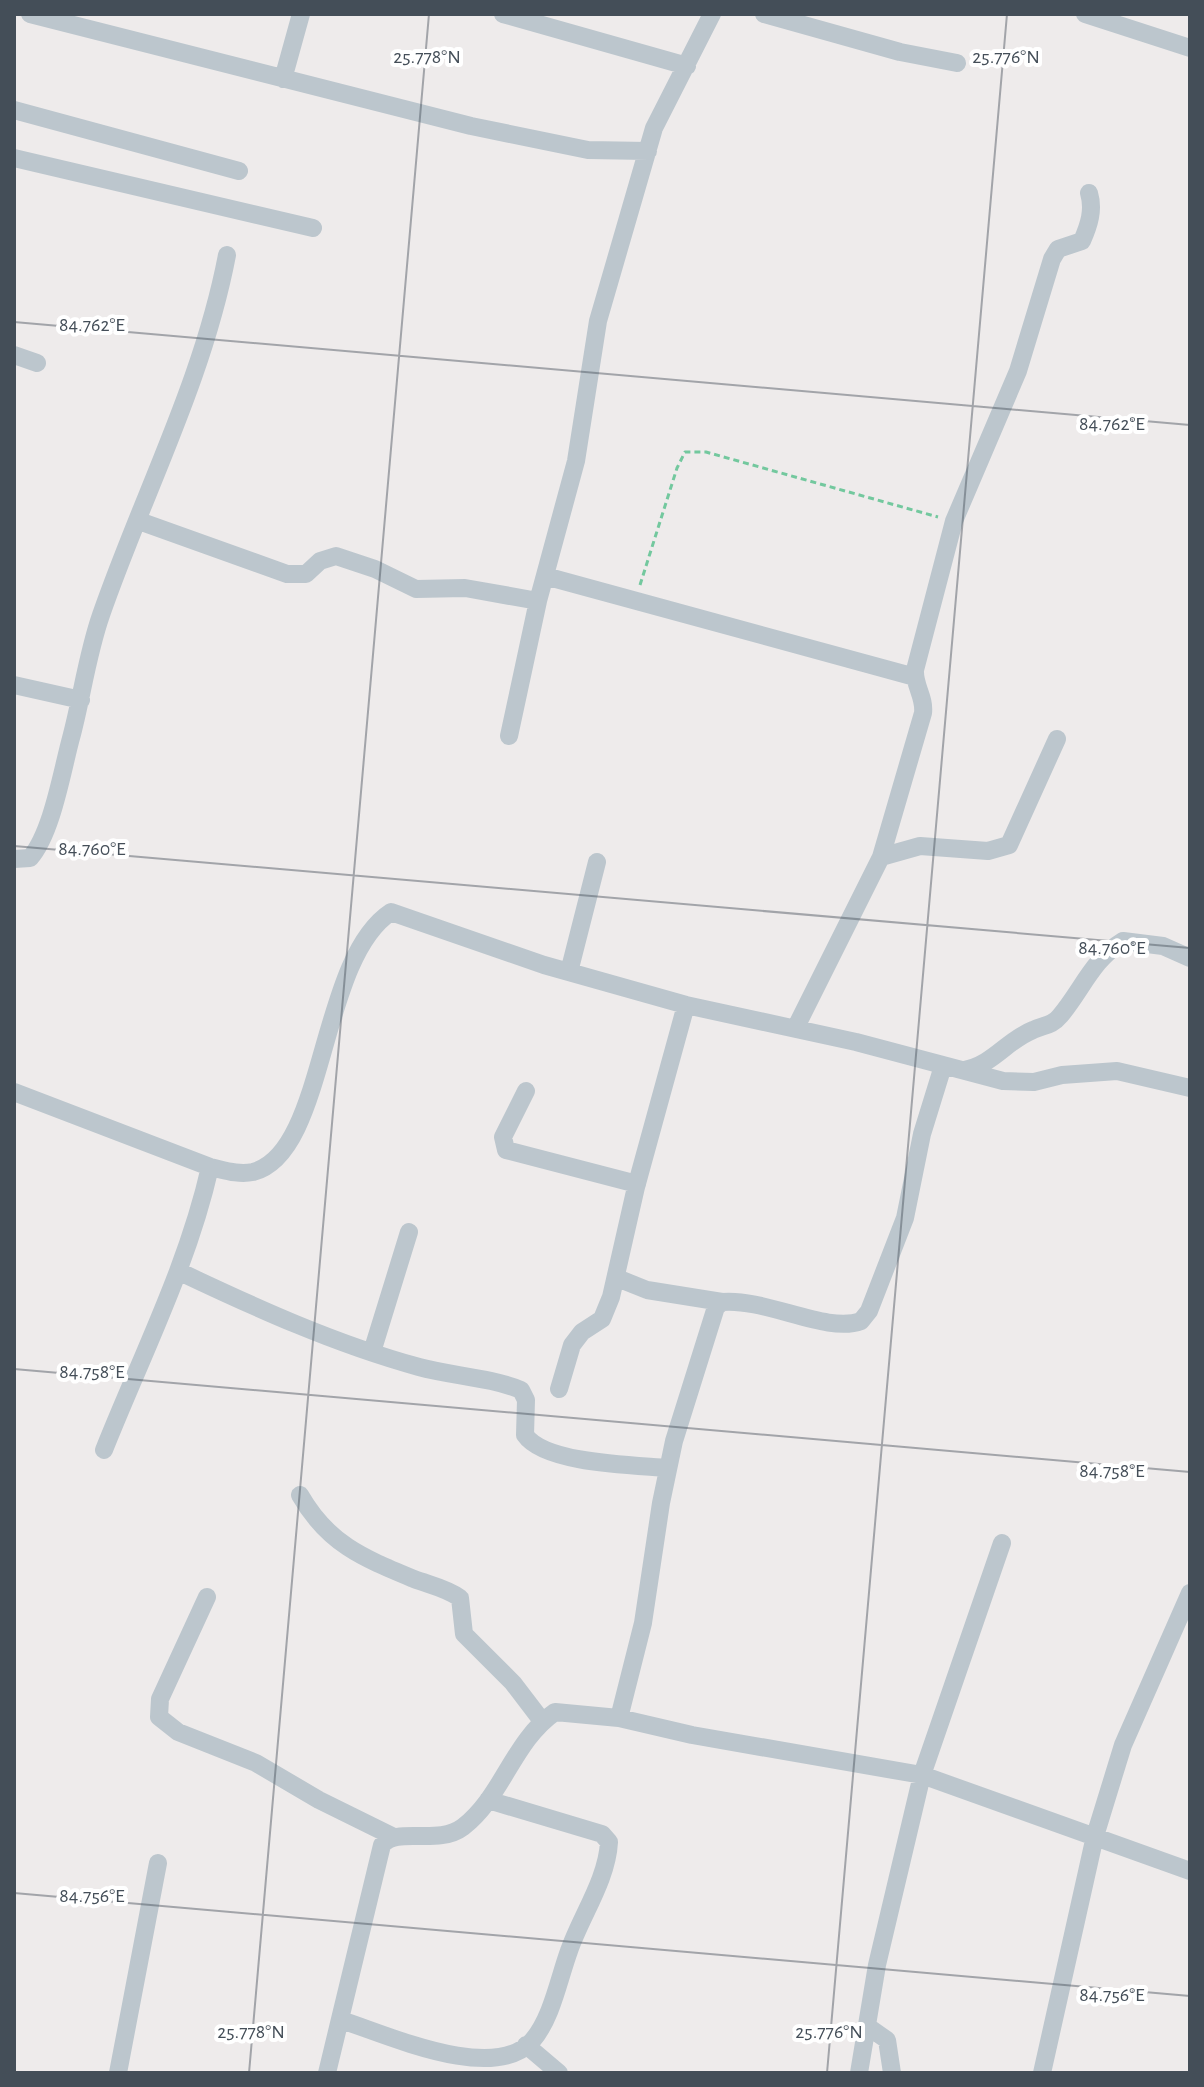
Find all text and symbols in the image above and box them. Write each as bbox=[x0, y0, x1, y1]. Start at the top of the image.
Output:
text: 25.778°N bbox=[393, 47, 461, 67]
text: 25.776°N bbox=[972, 47, 1040, 67]
text: 84.762°E bbox=[59, 315, 125, 335]
text: 84.762°E bbox=[1079, 414, 1145, 434]
text: 84.760°E bbox=[58, 839, 126, 859]
text: 84.760°E bbox=[1078, 938, 1146, 958]
text: 84.758°E bbox=[59, 1362, 125, 1382]
text: 84.758°E bbox=[1079, 1461, 1145, 1481]
text: 84.756°E bbox=[59, 1886, 125, 1906]
text: 84.756°E bbox=[1079, 1985, 1145, 2005]
text: 25.778°N bbox=[217, 2022, 285, 2042]
text: 25.776°N bbox=[795, 2022, 863, 2042]

